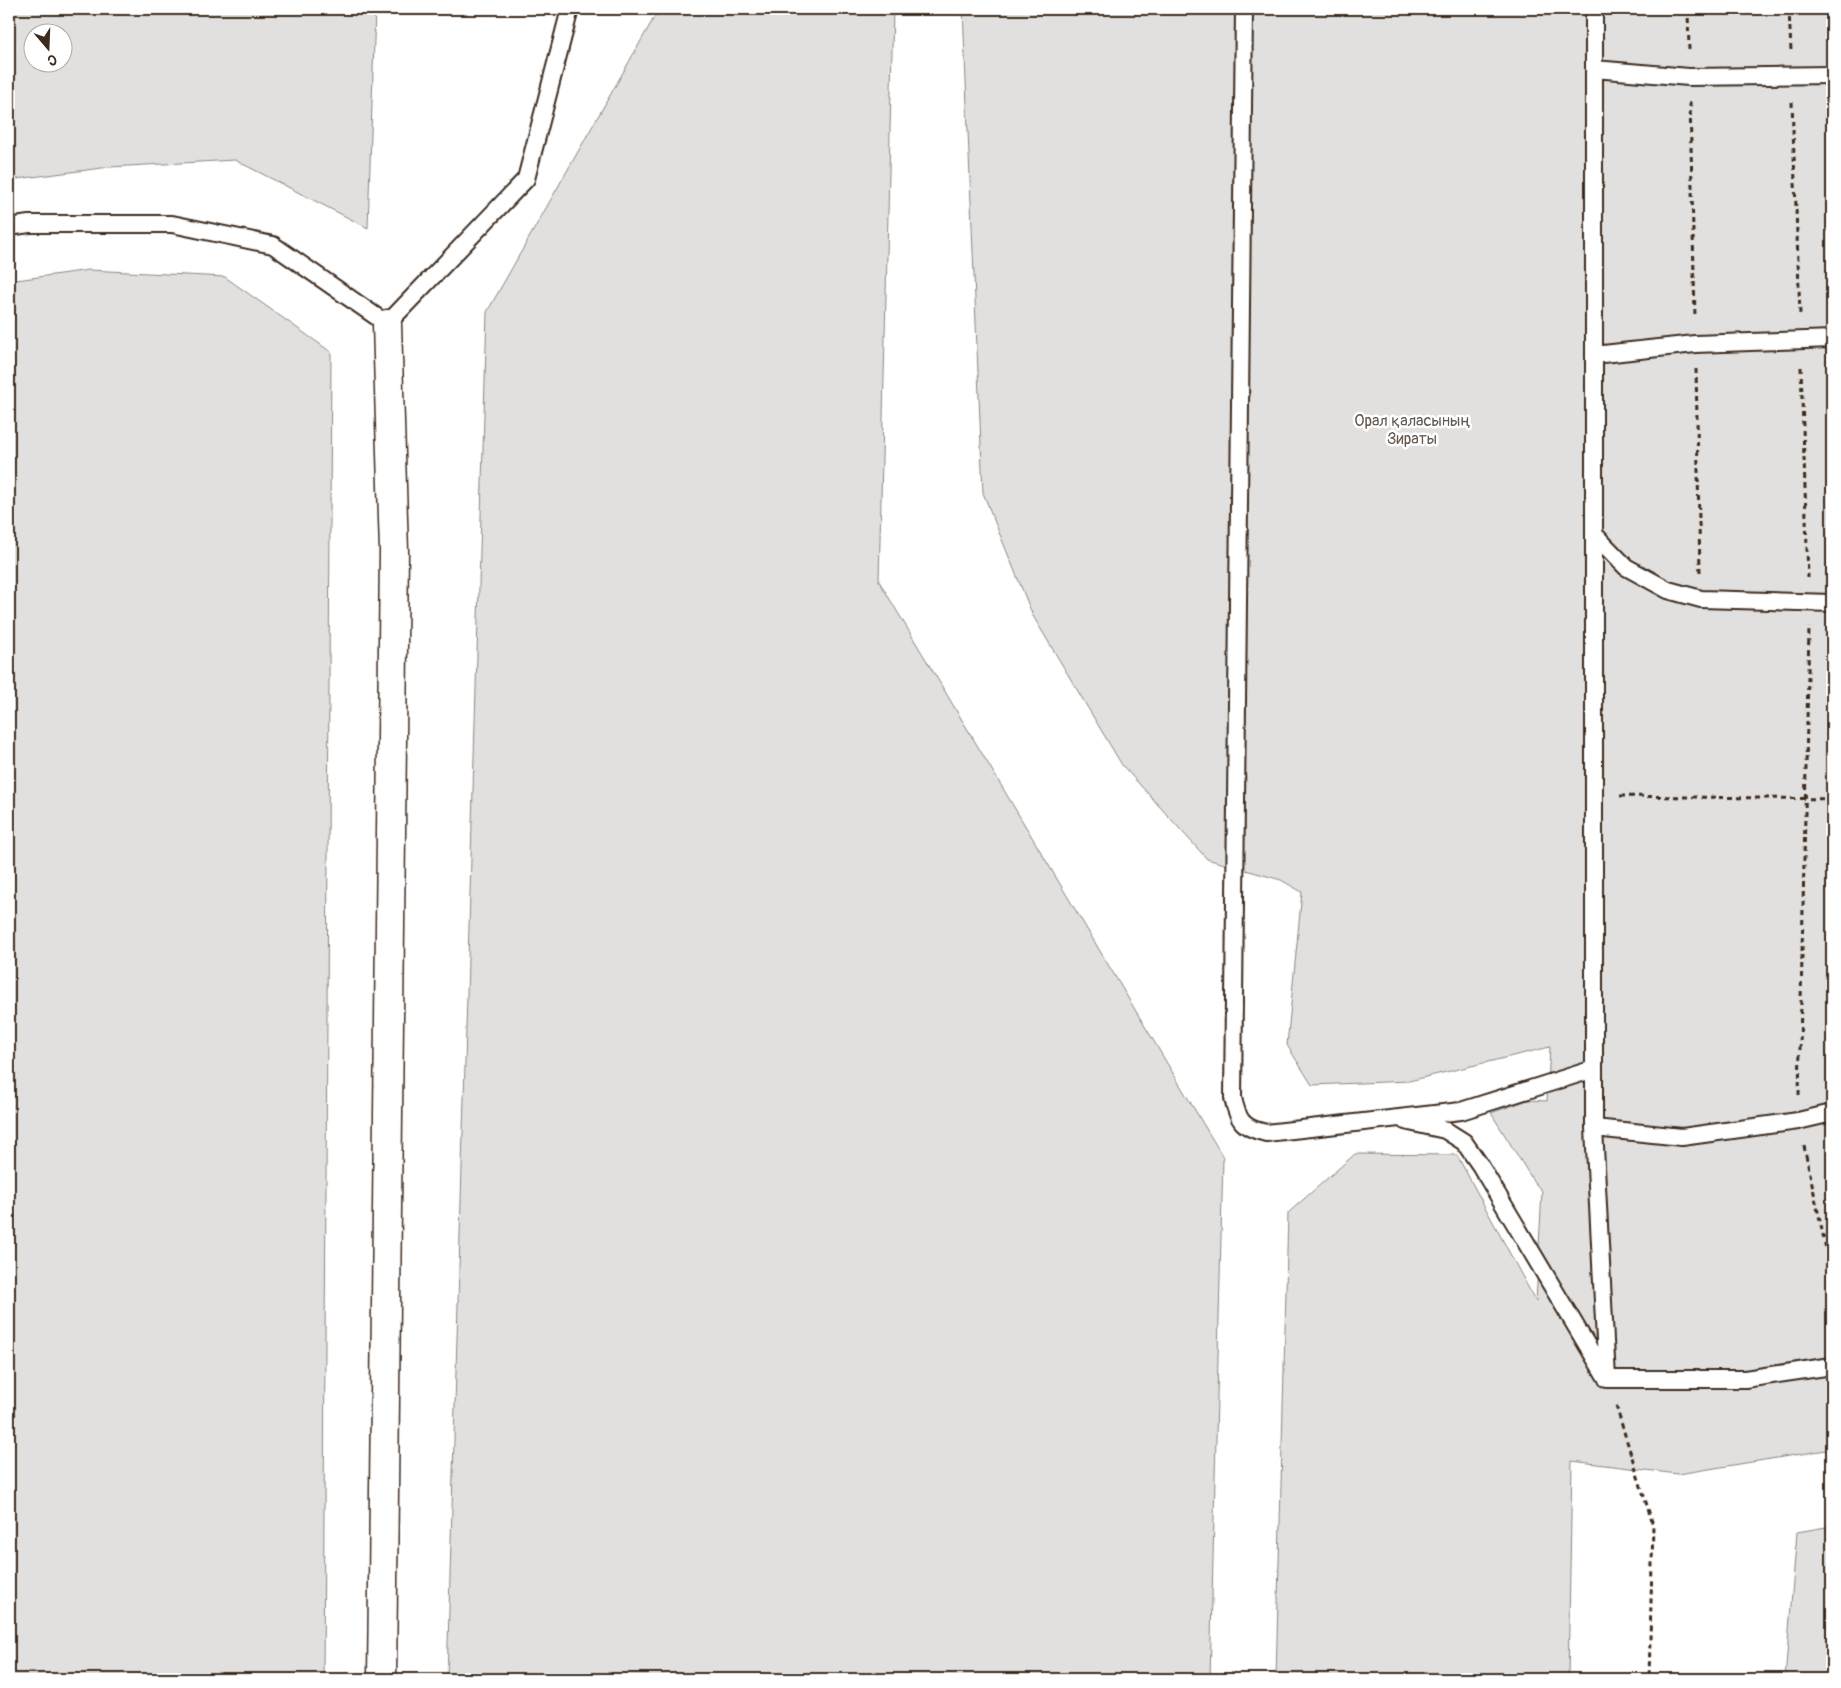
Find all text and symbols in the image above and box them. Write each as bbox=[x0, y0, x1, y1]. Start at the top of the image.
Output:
north arrow bbox=[22, 22, 72, 72]
text: С bbox=[45, 50, 59, 69]
park label: Орал қаласының Зираты bbox=[1354, 411, 1470, 449]

